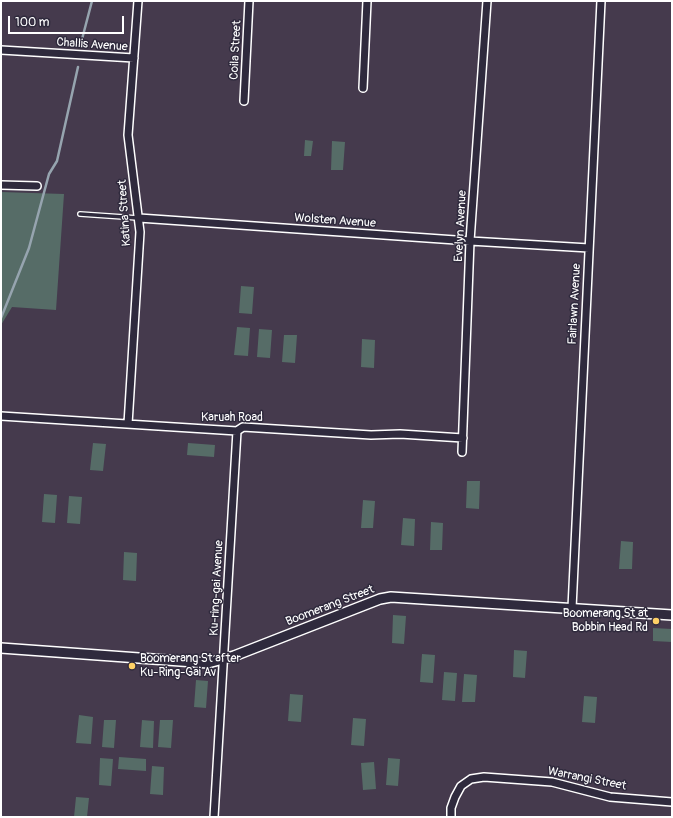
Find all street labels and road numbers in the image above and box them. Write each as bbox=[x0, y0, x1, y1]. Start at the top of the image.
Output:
street label: Coila Street bbox=[227, 20, 245, 80]
street label: Challis Avenue bbox=[56, 35, 128, 55]
street label: Katina Street bbox=[115, 179, 135, 247]
street label: Evelyn Avenue bbox=[452, 190, 470, 262]
street label: Wolsten Avenue bbox=[294, 211, 376, 231]
street label: Fairlawn Avenue bbox=[566, 263, 584, 345]
street label: Karuah Road bbox=[201, 411, 263, 425]
street label: Ku-ring-gai Avenue bbox=[207, 540, 227, 636]
street label: Boomerang Street bbox=[284, 583, 376, 629]
street label: Warrangi Street bbox=[546, 764, 628, 794]

